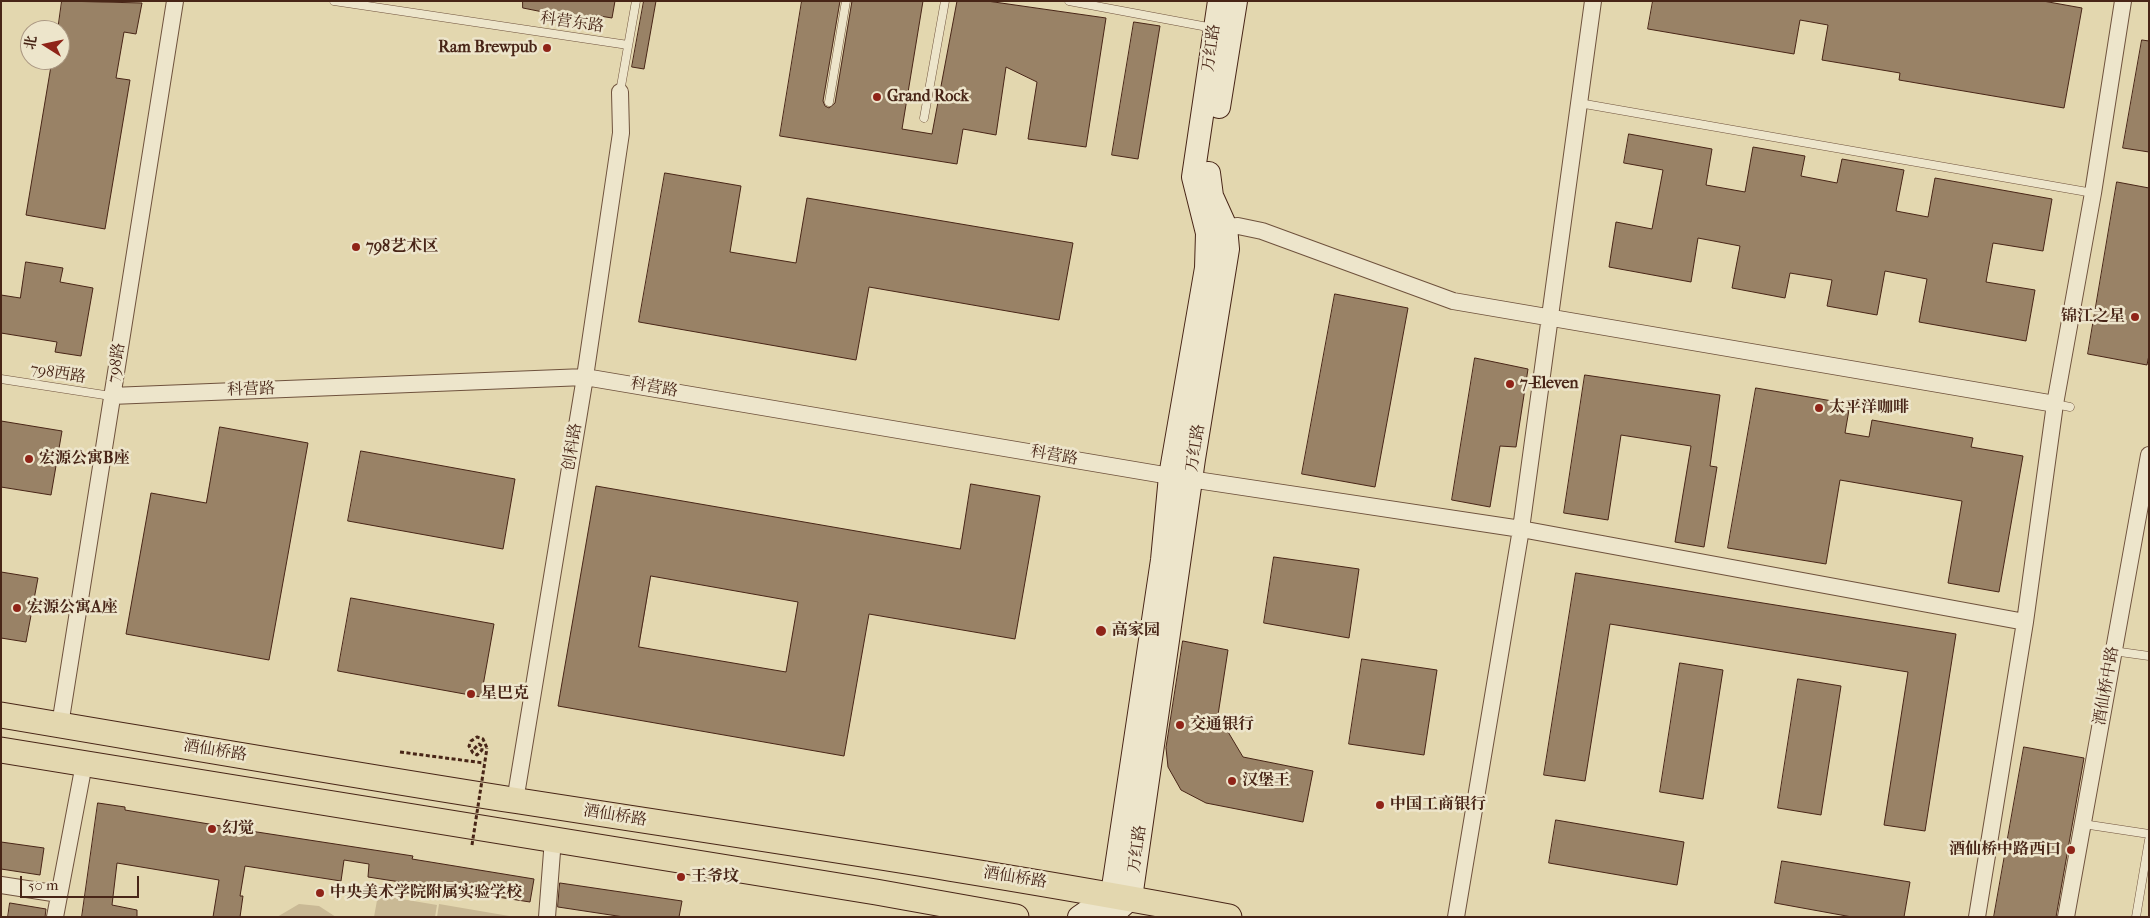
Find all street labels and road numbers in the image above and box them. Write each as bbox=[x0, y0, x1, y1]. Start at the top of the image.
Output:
street label: 科营东路 bbox=[539, 9, 605, 37]
street label: 万红路 bbox=[1199, 23, 1225, 73]
street label: 798路 bbox=[104, 342, 130, 384]
street label: 798西路 bbox=[29, 360, 87, 388]
street label: 科营路 bbox=[629, 374, 679, 402]
street label: 科营路 bbox=[227, 380, 275, 400]
street label: 创科路 bbox=[560, 422, 586, 472]
street label: 万红路 bbox=[1183, 423, 1209, 473]
street label: 科营路 bbox=[1029, 442, 1079, 470]
street label: 酒仙桥中路 bbox=[2091, 645, 2123, 727]
street label: 酒仙桥路 bbox=[182, 737, 248, 765]
street label: 酒仙桥路 bbox=[582, 802, 648, 830]
street label: 万红路 bbox=[1125, 824, 1151, 874]
street label: 酒仙桥路 bbox=[982, 864, 1048, 892]

